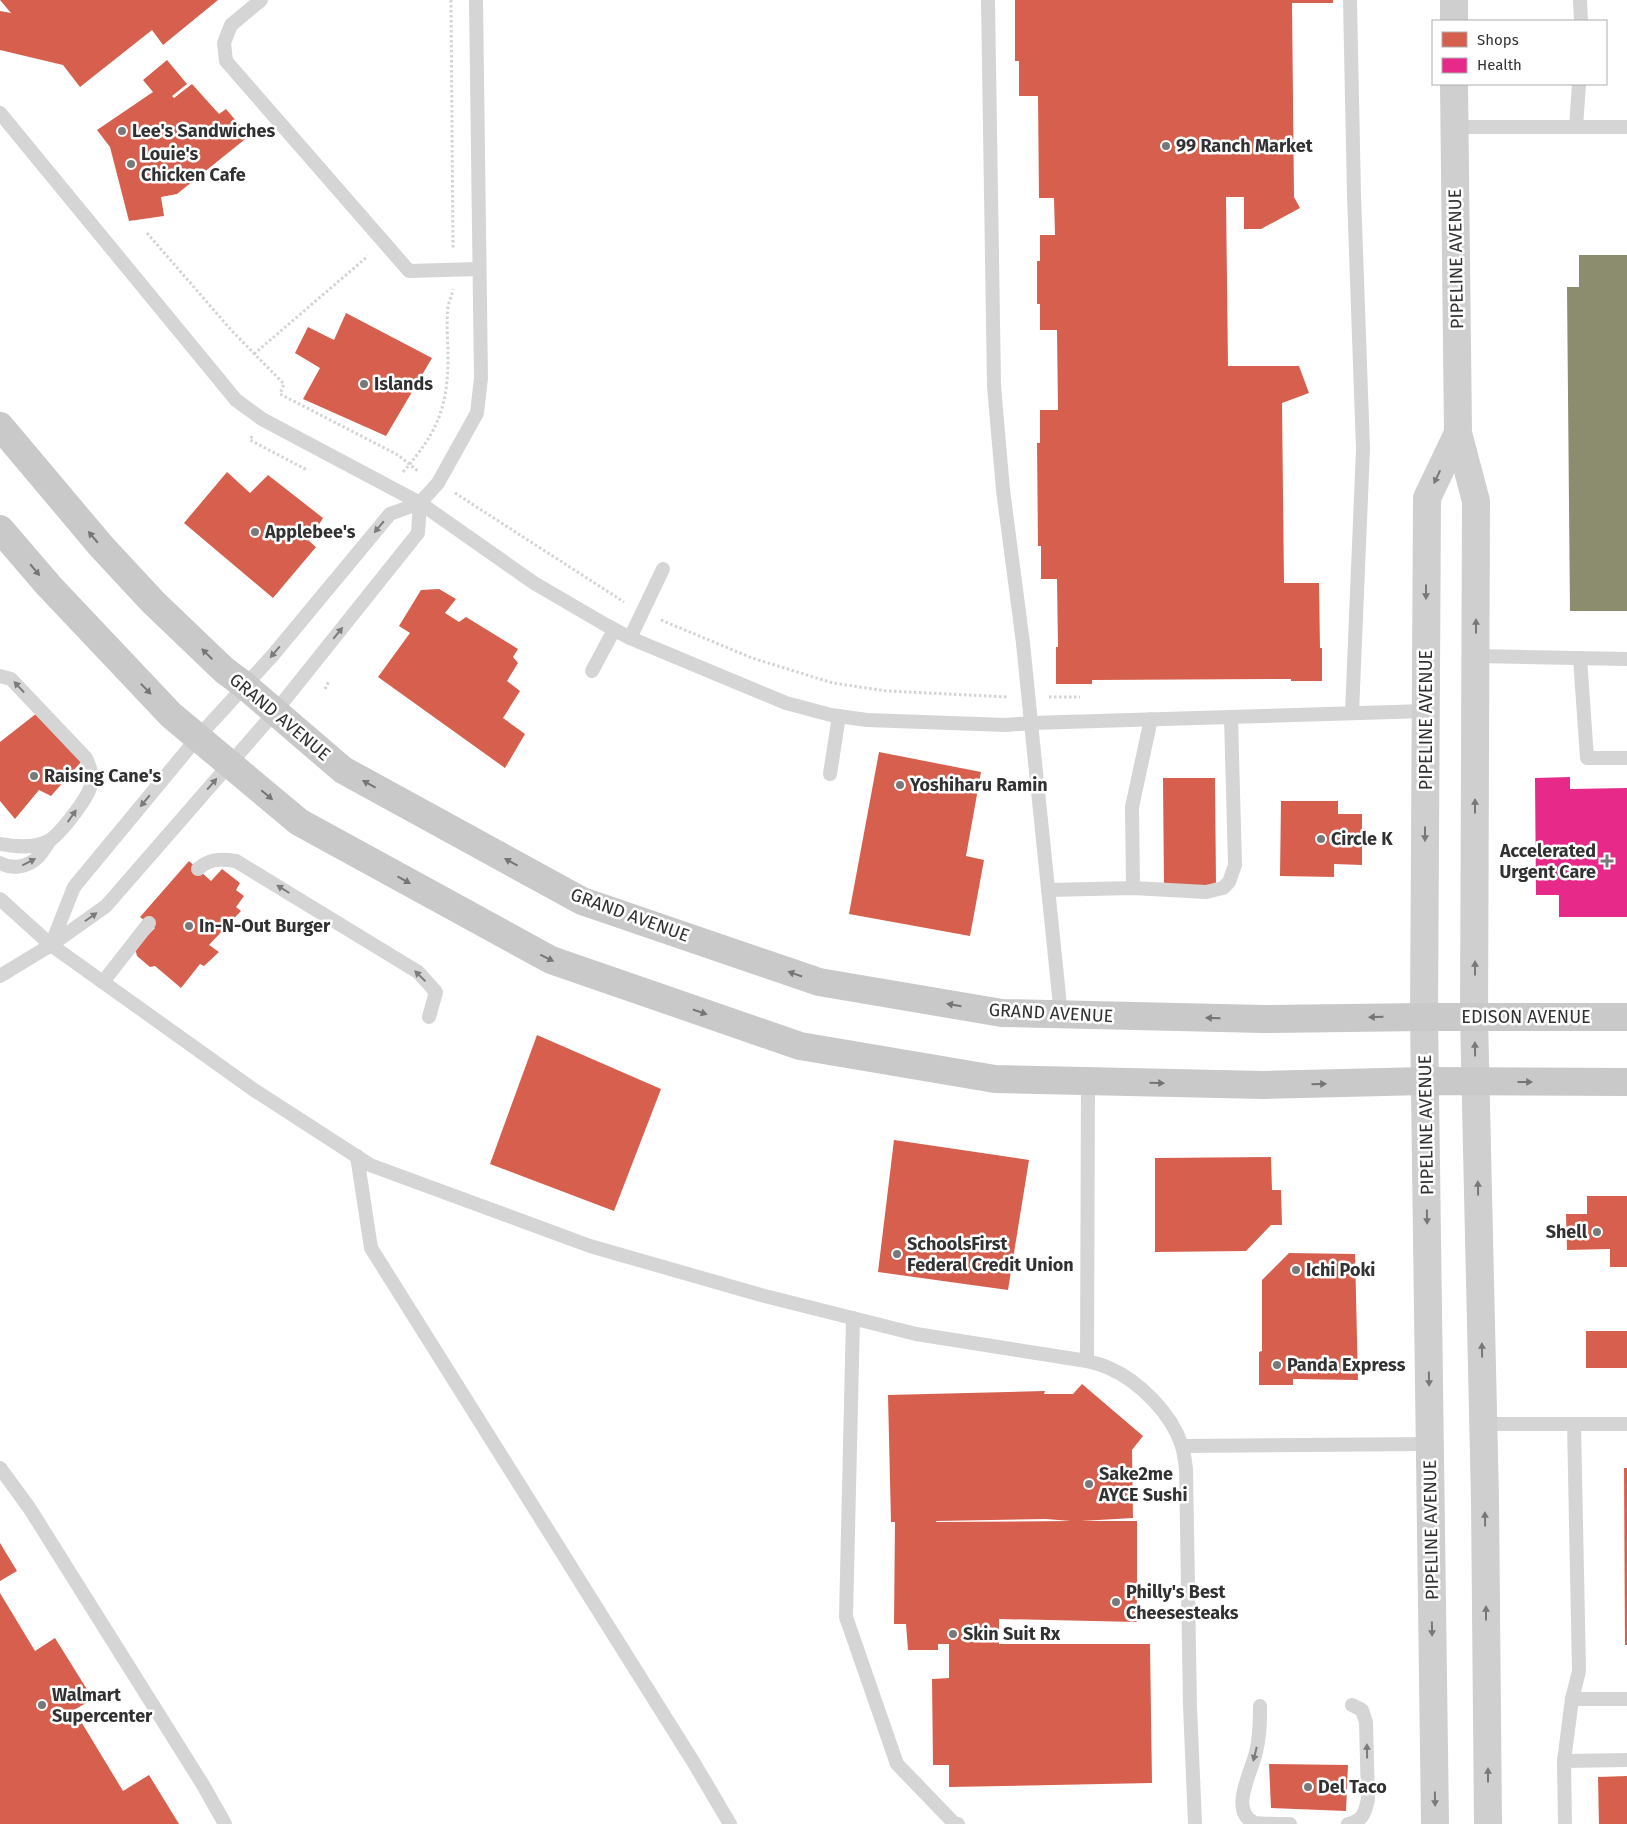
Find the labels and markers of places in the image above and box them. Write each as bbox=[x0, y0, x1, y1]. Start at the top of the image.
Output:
place label: Lee's Sandwiches bbox=[132, 120, 275, 142]
marker: Lee's Sandwiches bbox=[116, 125, 128, 137]
place label: 99 Ranch Market bbox=[1176, 135, 1314, 157]
marker: 99 Ranch Market bbox=[1160, 140, 1172, 152]
place label: Louie's Chicken Cafe bbox=[141, 143, 246, 186]
marker: Louie's Chicken Cafe bbox=[125, 158, 137, 170]
place label: Islands bbox=[374, 373, 433, 395]
marker: Islands bbox=[358, 378, 370, 390]
place label: Applebee's bbox=[264, 521, 356, 543]
marker: Applebee's bbox=[249, 526, 261, 538]
place label: Raising Cane's bbox=[44, 765, 161, 787]
marker: Raising Cane's bbox=[28, 770, 40, 782]
place label: Yoshiharu Ramin bbox=[909, 774, 1048, 796]
marker: Yoshiharu Ramin bbox=[894, 779, 906, 791]
place label: Circle K bbox=[1331, 828, 1393, 850]
marker: Circle K bbox=[1315, 833, 1327, 845]
place label: Accelerated Urgent Care bbox=[1499, 840, 1596, 883]
marker: Accelerated Urgent Care bbox=[1600, 854, 1614, 868]
place label: In-N-Out Burger bbox=[199, 915, 331, 937]
marker: In-N-Out Burger bbox=[183, 920, 195, 932]
place label: Shell bbox=[1546, 1221, 1588, 1243]
marker: Shell bbox=[1591, 1226, 1603, 1238]
place label: SchoolsFirst Federal Credit Union bbox=[907, 1233, 1074, 1276]
marker: SchoolsFirst Federal Credit Union bbox=[891, 1248, 903, 1260]
place label: Ichi Poki bbox=[1306, 1259, 1375, 1281]
marker: Ichi Poki bbox=[1290, 1264, 1302, 1276]
place label: Panda Express bbox=[1287, 1354, 1406, 1376]
marker: Panda Express bbox=[1271, 1359, 1283, 1371]
place label: Sake2me AYCE Sushi bbox=[1098, 1463, 1187, 1506]
marker: Sake2me AYCE Sushi bbox=[1083, 1478, 1095, 1490]
place label: Philly's Best Cheesesteaks bbox=[1126, 1581, 1239, 1624]
marker: Philly's Best Cheesesteaks bbox=[1110, 1596, 1122, 1608]
place label: Skin Suit Rx bbox=[963, 1623, 1061, 1645]
marker: Skin Suit Rx bbox=[947, 1628, 959, 1640]
place label: Walmart Supercenter bbox=[52, 1684, 153, 1727]
marker: Walmart Supercenter bbox=[36, 1699, 48, 1711]
place label: Del Taco bbox=[1318, 1776, 1387, 1798]
marker: Del Taco bbox=[1302, 1781, 1314, 1793]

